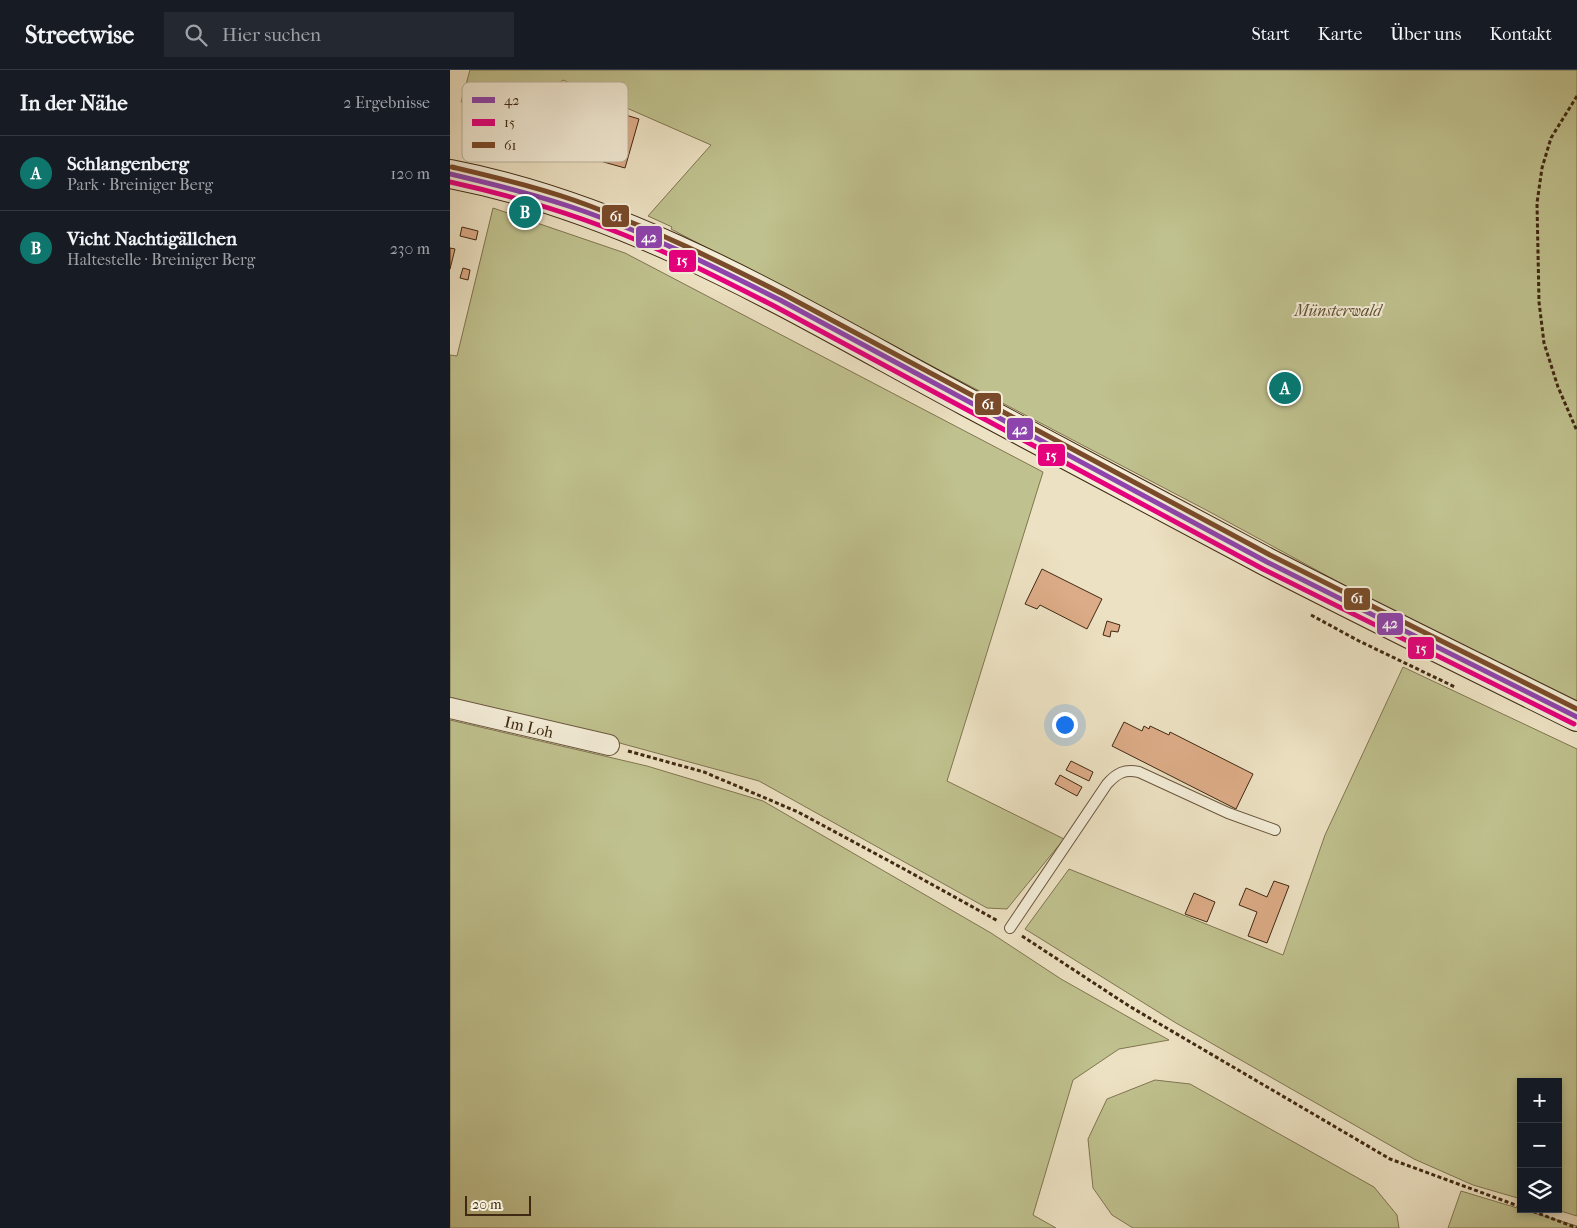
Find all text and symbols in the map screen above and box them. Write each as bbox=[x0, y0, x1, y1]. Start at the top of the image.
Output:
search box bbox=[164, 12, 514, 57]
text: Streetwise bbox=[25, 21, 134, 49]
icon: search bbox=[182, 21, 210, 49]
text: Hier suchen bbox=[222, 24, 321, 46]
text: Start bbox=[1251, 24, 1290, 45]
text: Karte bbox=[1318, 24, 1362, 45]
text: Über uns bbox=[1390, 24, 1461, 45]
text: Kontakt bbox=[1489, 24, 1552, 45]
legend bbox=[462, 82, 628, 162]
text: In der Nähe bbox=[20, 91, 128, 115]
text: 42 bbox=[504, 92, 519, 109]
text: 2 Ergebnisse bbox=[343, 93, 430, 112]
text: 15 bbox=[504, 114, 515, 131]
text: 61 bbox=[504, 137, 517, 154]
text: Schlangenberg bbox=[67, 153, 189, 175]
text: A bbox=[31, 164, 41, 183]
text: 120 m bbox=[391, 164, 430, 183]
text: Park · Breiniger Berg bbox=[67, 175, 213, 194]
pin: B bbox=[509, 193, 541, 231]
line badge: 61 bbox=[601, 204, 630, 228]
text: 61 bbox=[610, 208, 622, 225]
line badge: 42 bbox=[635, 225, 663, 249]
text: Vicht Nachtigällchen bbox=[67, 228, 237, 250]
text: 42 bbox=[640, 229, 657, 246]
text: B bbox=[31, 239, 41, 258]
text: 230 m bbox=[390, 239, 430, 258]
line badge: 15 bbox=[668, 249, 697, 273]
text: Haltestelle · Breiniger Berg bbox=[67, 250, 255, 269]
text: 15 bbox=[677, 252, 688, 269]
park label: Münsterwald bbox=[1294, 301, 1383, 320]
pin: A bbox=[1269, 369, 1301, 407]
line badge: 61 bbox=[974, 392, 1002, 416]
text: 61 bbox=[982, 396, 994, 413]
line badge: 42 bbox=[1006, 417, 1034, 441]
text: 42 bbox=[1011, 421, 1028, 438]
line badge: 15 bbox=[1037, 443, 1066, 467]
text: 15 bbox=[1046, 447, 1057, 464]
line badge: 61 bbox=[1343, 587, 1371, 611]
text: 61 bbox=[1351, 590, 1363, 607]
line badge: 42 bbox=[1376, 612, 1404, 636]
text: 42 bbox=[1381, 615, 1398, 632]
line badge: 15 bbox=[1407, 636, 1435, 660]
text: 15 bbox=[1416, 640, 1427, 657]
street label: Im Loh bbox=[503, 712, 555, 742]
your location bbox=[1052, 712, 1078, 738]
map controls bbox=[1517, 1078, 1562, 1213]
button: + bbox=[1517, 1078, 1562, 1123]
button: − bbox=[1517, 1123, 1562, 1168]
button: layers bbox=[1517, 1168, 1562, 1213]
scale bar bbox=[465, 1193, 531, 1216]
text: 20 m bbox=[472, 1196, 502, 1213]

